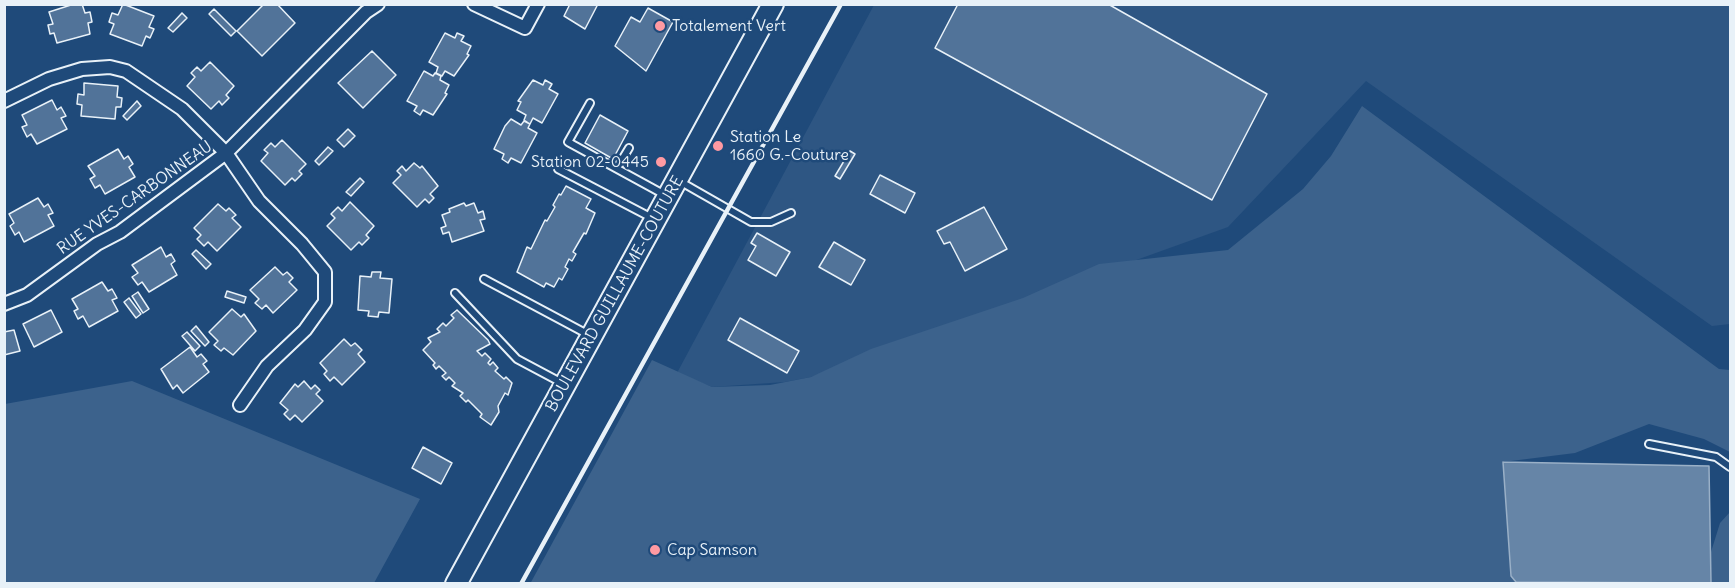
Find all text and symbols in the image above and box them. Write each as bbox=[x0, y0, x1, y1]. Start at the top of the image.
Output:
place label: Totalement Vert bbox=[672, 16, 786, 36]
marker: Totalement Vert bbox=[653, 19, 667, 33]
place label: Station Le 1660 G.-Couture bbox=[730, 127, 849, 165]
street label: RUE YVES-CARBONNEAU bbox=[54, 137, 216, 259]
marker: Station Le 1660 G.-Couture bbox=[711, 139, 725, 153]
place label: Station 02-0445 bbox=[531, 152, 649, 172]
marker: Station 02-0445 bbox=[654, 155, 668, 169]
street label: BOULEVARD GUILLAUME-COUTURE bbox=[542, 173, 688, 415]
place label: Cap Samson bbox=[667, 540, 757, 560]
marker: Cap Samson bbox=[648, 543, 662, 557]

